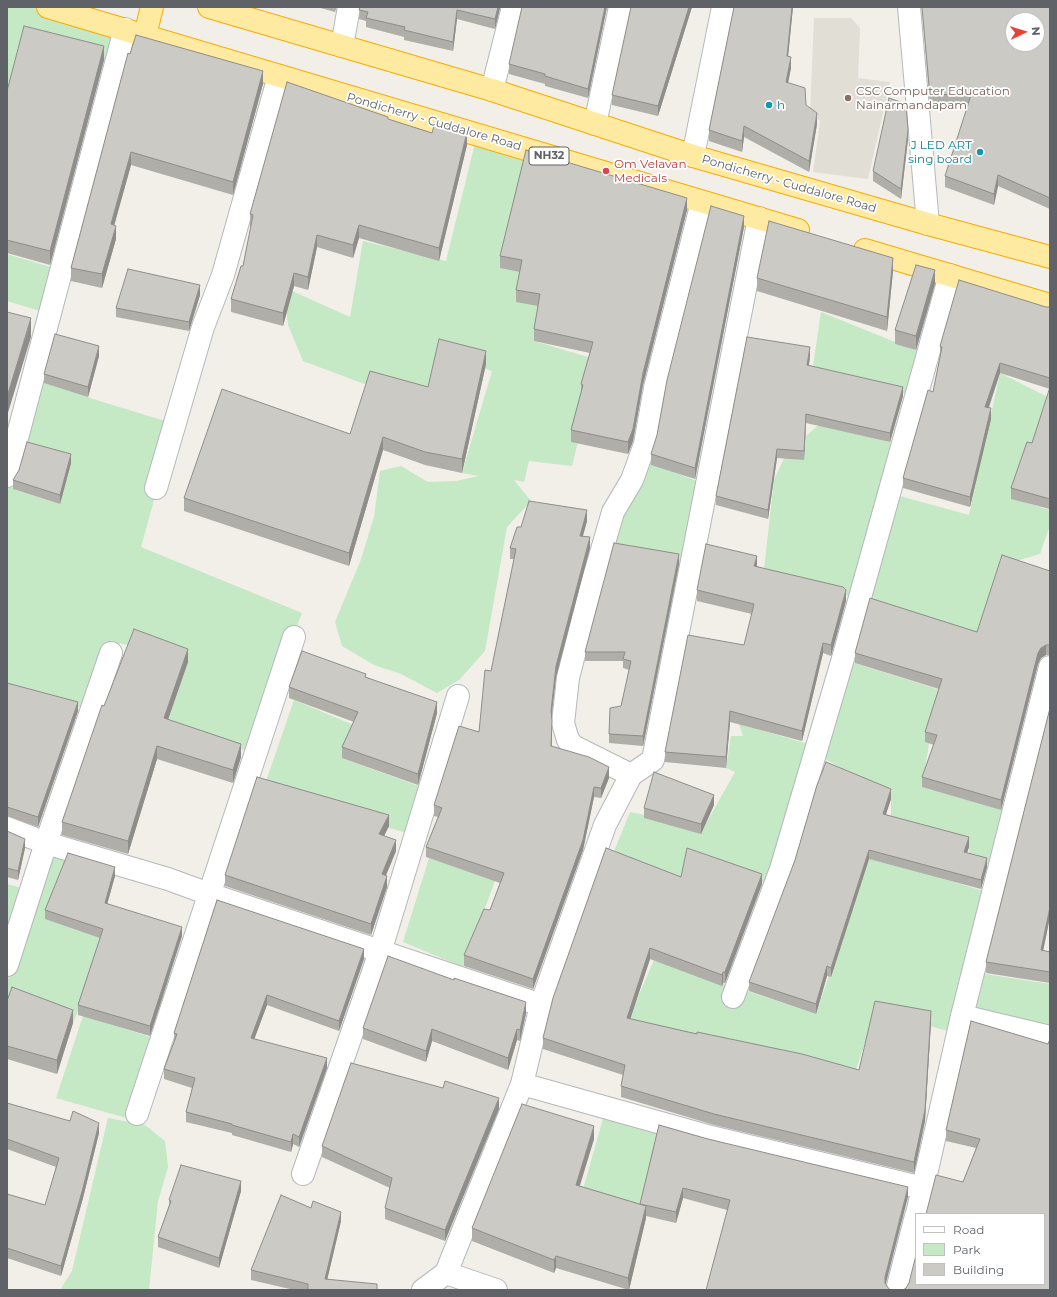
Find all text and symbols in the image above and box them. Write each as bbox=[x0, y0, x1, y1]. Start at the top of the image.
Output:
north arrow bbox=[1005, 12, 1045, 52]
text: N bbox=[1029, 26, 1043, 36]
place label: CSC Computer Education Nainarmandapam bbox=[856, 84, 1010, 112]
street label: Pondicherry - Cuddalore Road bbox=[345, 90, 523, 154]
marker: CSC Computer Education Nainarmandapam bbox=[843, 93, 853, 103]
place label: h bbox=[777, 98, 785, 112]
marker: h bbox=[764, 100, 774, 110]
place label: J LED ART sing board bbox=[908, 138, 972, 166]
road number: NH32 bbox=[529, 147, 569, 165]
marker: J LED ART sing board bbox=[975, 147, 985, 157]
street label: Pondicherry - Cuddalore Road bbox=[700, 152, 878, 216]
place label: Om Velavan Medicals bbox=[614, 157, 687, 185]
marker: Om Velavan Medicals bbox=[601, 166, 611, 176]
legend bbox=[915, 1213, 1045, 1285]
text: Road bbox=[953, 1222, 984, 1237]
text: Park bbox=[953, 1242, 980, 1257]
text: Building bbox=[953, 1262, 1004, 1277]

